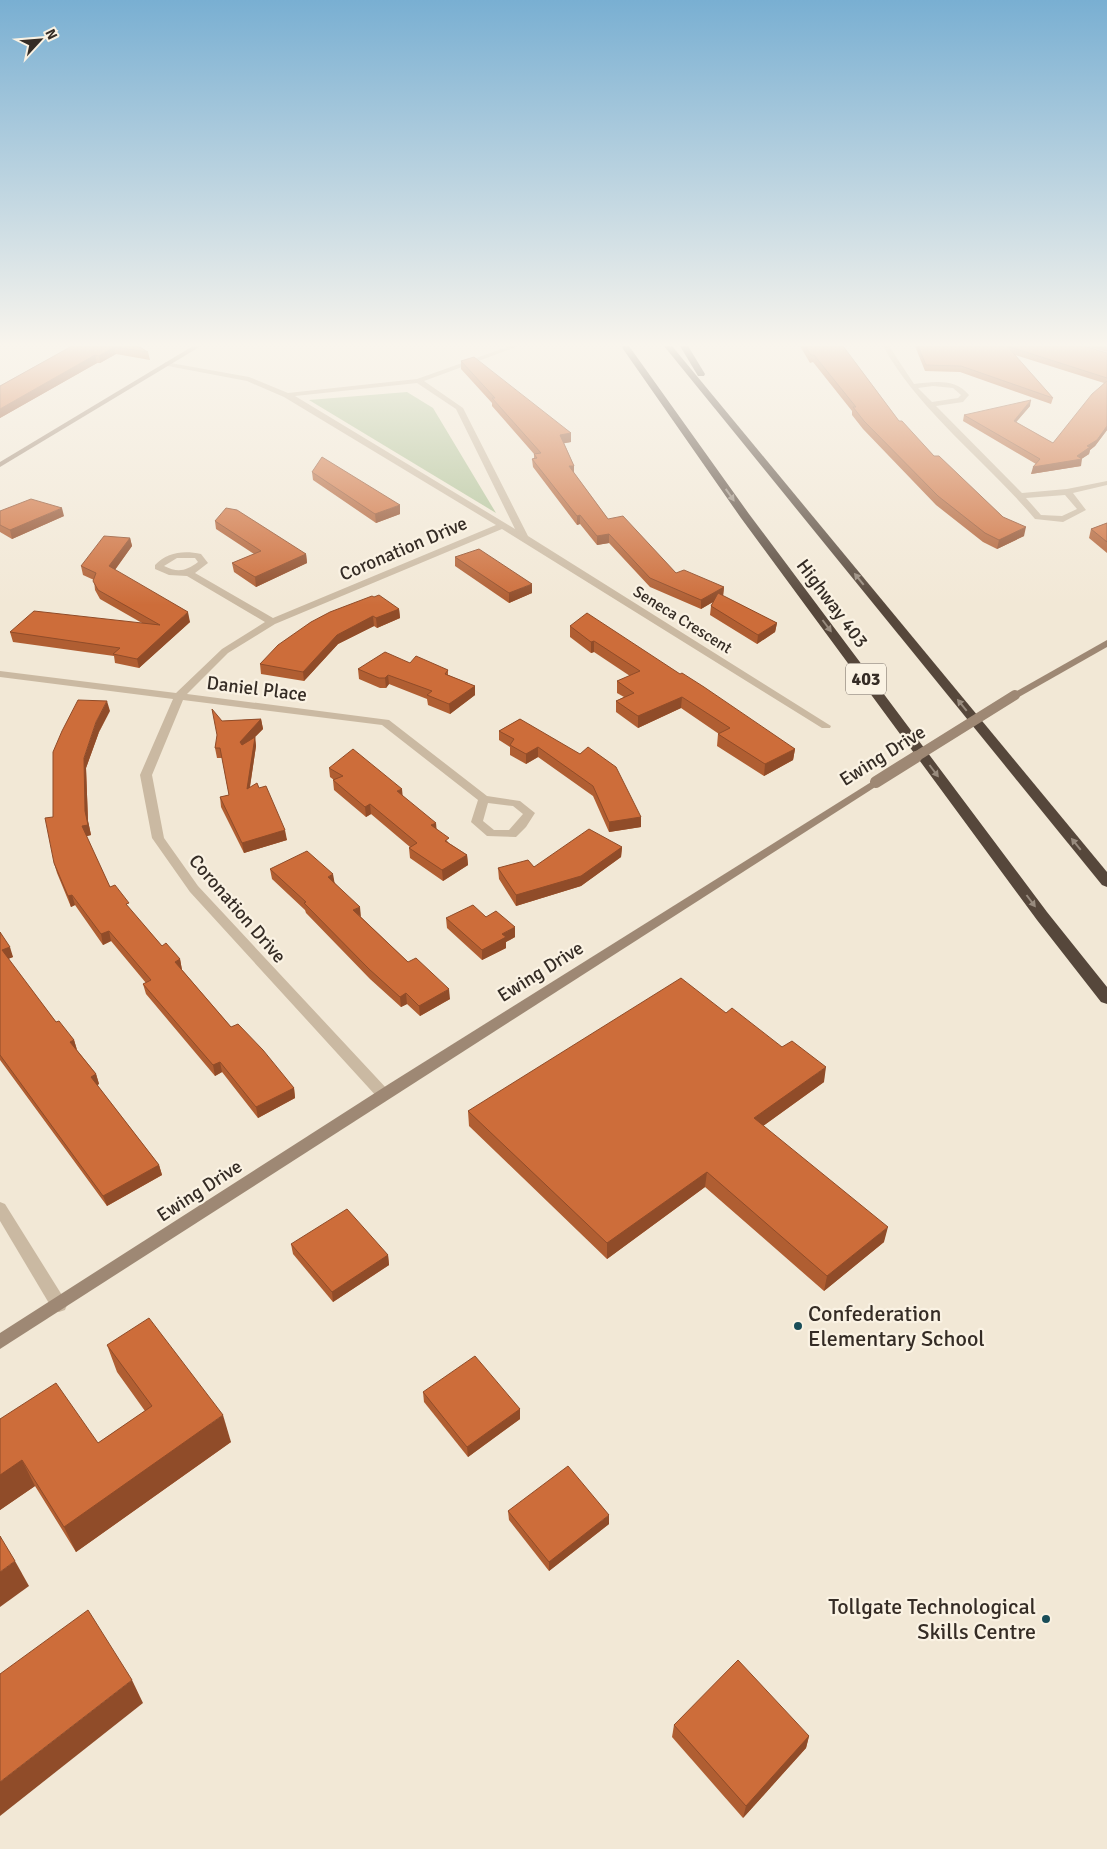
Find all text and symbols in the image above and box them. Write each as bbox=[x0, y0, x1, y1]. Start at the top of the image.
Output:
north arrow bbox=[15, 15, 65, 65]
text: N bbox=[41, 26, 61, 43]
one-way arrow bbox=[725, 488, 735, 502]
street label: Coronation Drive bbox=[336, 511, 471, 587]
street label: Highway 403 bbox=[791, 555, 873, 653]
one-way arrow bbox=[854, 573, 865, 586]
street label: Seneca Crescent bbox=[629, 581, 736, 658]
one-way arrow bbox=[821, 619, 832, 632]
road number: 403 bbox=[846, 664, 886, 694]
street label: Daniel Place bbox=[205, 671, 308, 707]
one-way arrow bbox=[957, 699, 968, 712]
street label: Ewing Drive bbox=[835, 720, 930, 792]
one-way arrow bbox=[929, 764, 939, 778]
one-way arrow bbox=[1071, 838, 1082, 851]
street label: Coronation Drive bbox=[183, 849, 291, 968]
one-way arrow bbox=[1025, 894, 1036, 907]
street label: Ewing Drive bbox=[493, 936, 588, 1008]
street label: Ewing Drive bbox=[152, 1154, 247, 1227]
place label: Confederation Elementary School bbox=[808, 1300, 985, 1352]
marker: Confederation Elementary School bbox=[792, 1320, 804, 1332]
place label: Tollgate Technological Skills Centre bbox=[828, 1593, 1036, 1645]
marker: Tollgate Technological Skills Centre bbox=[1040, 1613, 1052, 1625]

